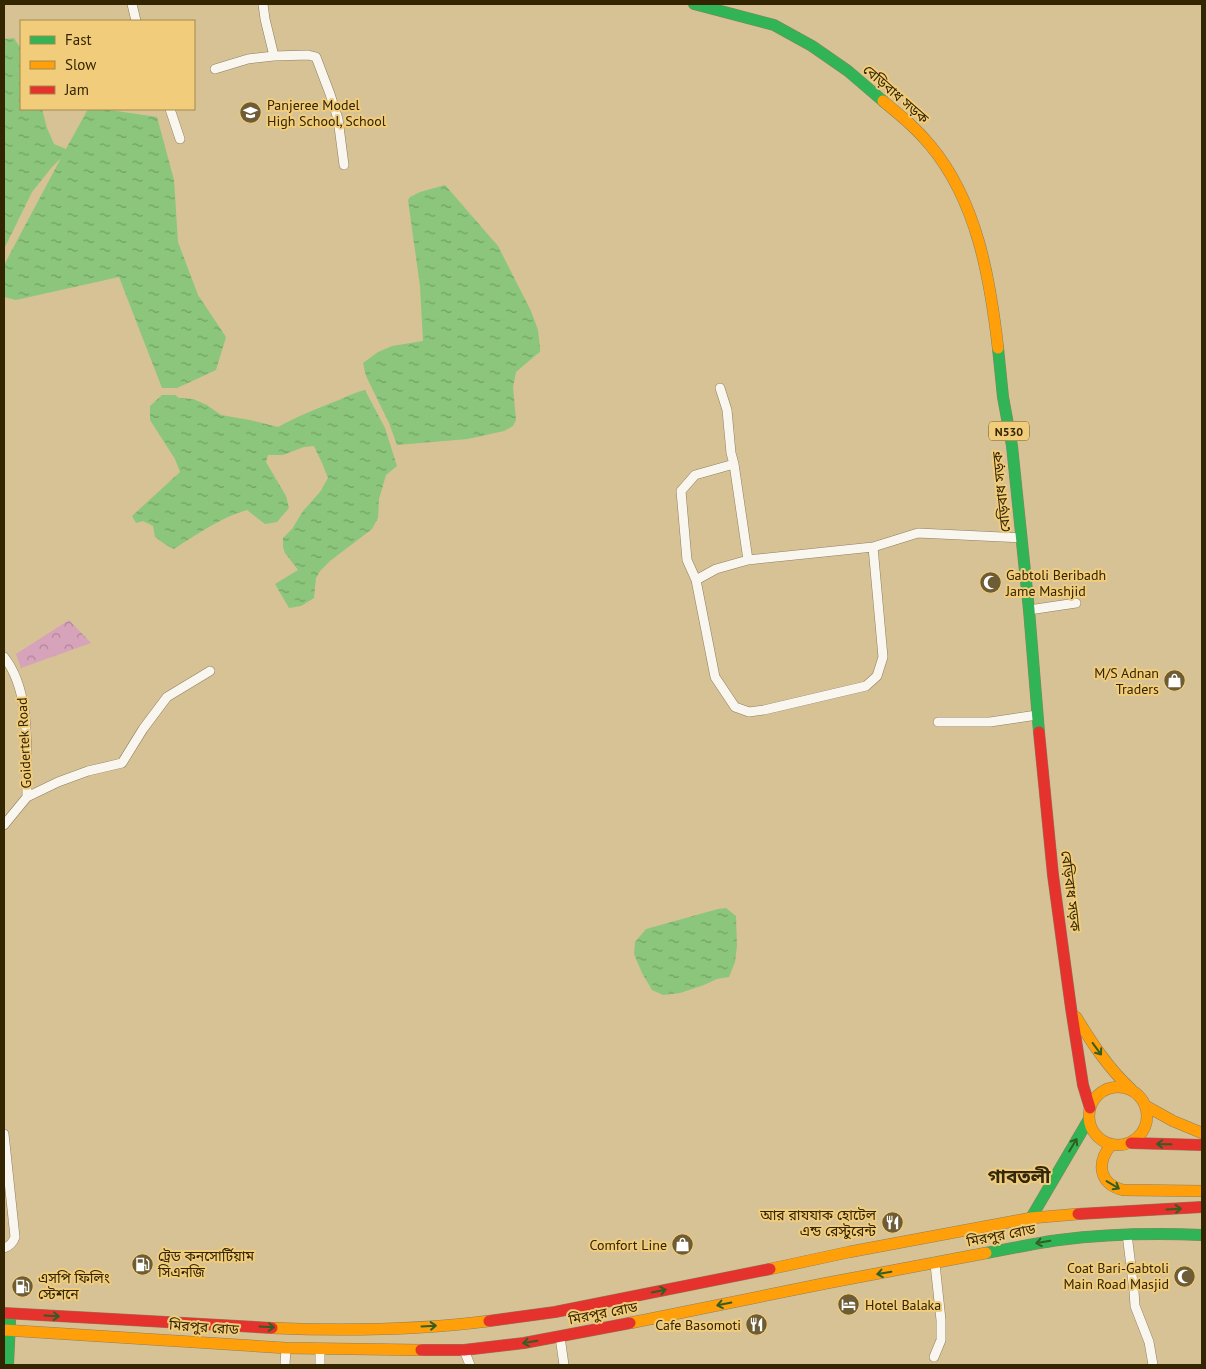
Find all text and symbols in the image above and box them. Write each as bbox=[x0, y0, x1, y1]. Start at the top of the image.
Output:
legend bbox=[20, 20, 195, 110]
text: Fast bbox=[65, 30, 92, 49]
text: Slow bbox=[65, 55, 96, 74]
street label: বেড়িবাধ সড়ক bbox=[859, 61, 933, 128]
text: Jam bbox=[64, 80, 89, 99]
place label: Panjeree Model High School, School bbox=[267, 96, 386, 130]
school or university icon: Panjeree Model High School, School bbox=[239, 101, 263, 125]
road number: N530 bbox=[989, 422, 1029, 441]
street label: বেড়িবাধ সড়ক bbox=[988, 450, 1014, 533]
place label: Gabtoli Beribadh Jame Mashjid bbox=[1005, 566, 1106, 600]
mosque icon: Gabtoli Beribadh Jame Mashjid bbox=[978, 571, 1002, 595]
place label: M/S Adnan Traders bbox=[1094, 664, 1159, 698]
shop icon: M/S Adnan Traders bbox=[1163, 669, 1187, 693]
street label: Goidertek Road bbox=[13, 697, 35, 789]
street label: বেড়িবাধ সড়ক bbox=[1057, 850, 1085, 933]
one-way arrow bbox=[1092, 1042, 1102, 1056]
one-way arrow bbox=[1068, 1139, 1078, 1153]
one-way arrow bbox=[1156, 1139, 1172, 1149]
district label: গাবতলী bbox=[987, 1164, 1051, 1188]
one-way arrow bbox=[1106, 1181, 1120, 1191]
one-way arrow bbox=[1166, 1204, 1182, 1213]
place label: আর রাযযাক হোটেল এন্ড রেস্টুরেন্ট bbox=[759, 1206, 877, 1240]
restaurant icon: আর রাযযাক হোটেল এন্ড রেস্টুরেন্ট bbox=[880, 1211, 904, 1235]
street label: মিরপুর রোড bbox=[964, 1219, 1038, 1251]
shop icon: Comfort Line bbox=[671, 1233, 695, 1257]
place label: Comfort Line bbox=[589, 1236, 667, 1254]
one-way arrow bbox=[1036, 1237, 1052, 1247]
place label: ট্রেড কনসোর্টিয়াম সিএনজি bbox=[157, 1247, 255, 1281]
fuel station icon: ট্রেড কনসোর্টিয়াম সিএনজি bbox=[130, 1252, 154, 1276]
place label: Coat Bari-Gabtoli Main Road Masjid bbox=[1064, 1259, 1169, 1293]
mosque icon: Coat Bari-Gabtoli Main Road Masjid bbox=[1173, 1264, 1197, 1288]
place label: এসপি ফিলিং স্টেশনে bbox=[38, 1269, 110, 1303]
one-way arrow bbox=[876, 1269, 892, 1278]
fuel station icon: এসপি ফিলিং স্টেশনে bbox=[10, 1274, 34, 1298]
one-way arrow bbox=[651, 1286, 667, 1296]
hotel icon: Hotel Balaka bbox=[837, 1293, 861, 1317]
place label: Hotel Balaka bbox=[865, 1296, 941, 1314]
street label: মিরপুর রোড bbox=[566, 1297, 640, 1329]
one-way arrow bbox=[717, 1300, 733, 1309]
one-way arrow bbox=[44, 1311, 60, 1320]
restaurant icon: Cafe Basomoti bbox=[745, 1313, 769, 1337]
street label: মিরপুর রোড bbox=[168, 1316, 240, 1338]
place label: Cafe Basomoti bbox=[655, 1316, 741, 1334]
one-way arrow bbox=[421, 1321, 437, 1330]
one-way arrow bbox=[259, 1323, 275, 1332]
one-way arrow bbox=[523, 1337, 539, 1347]

